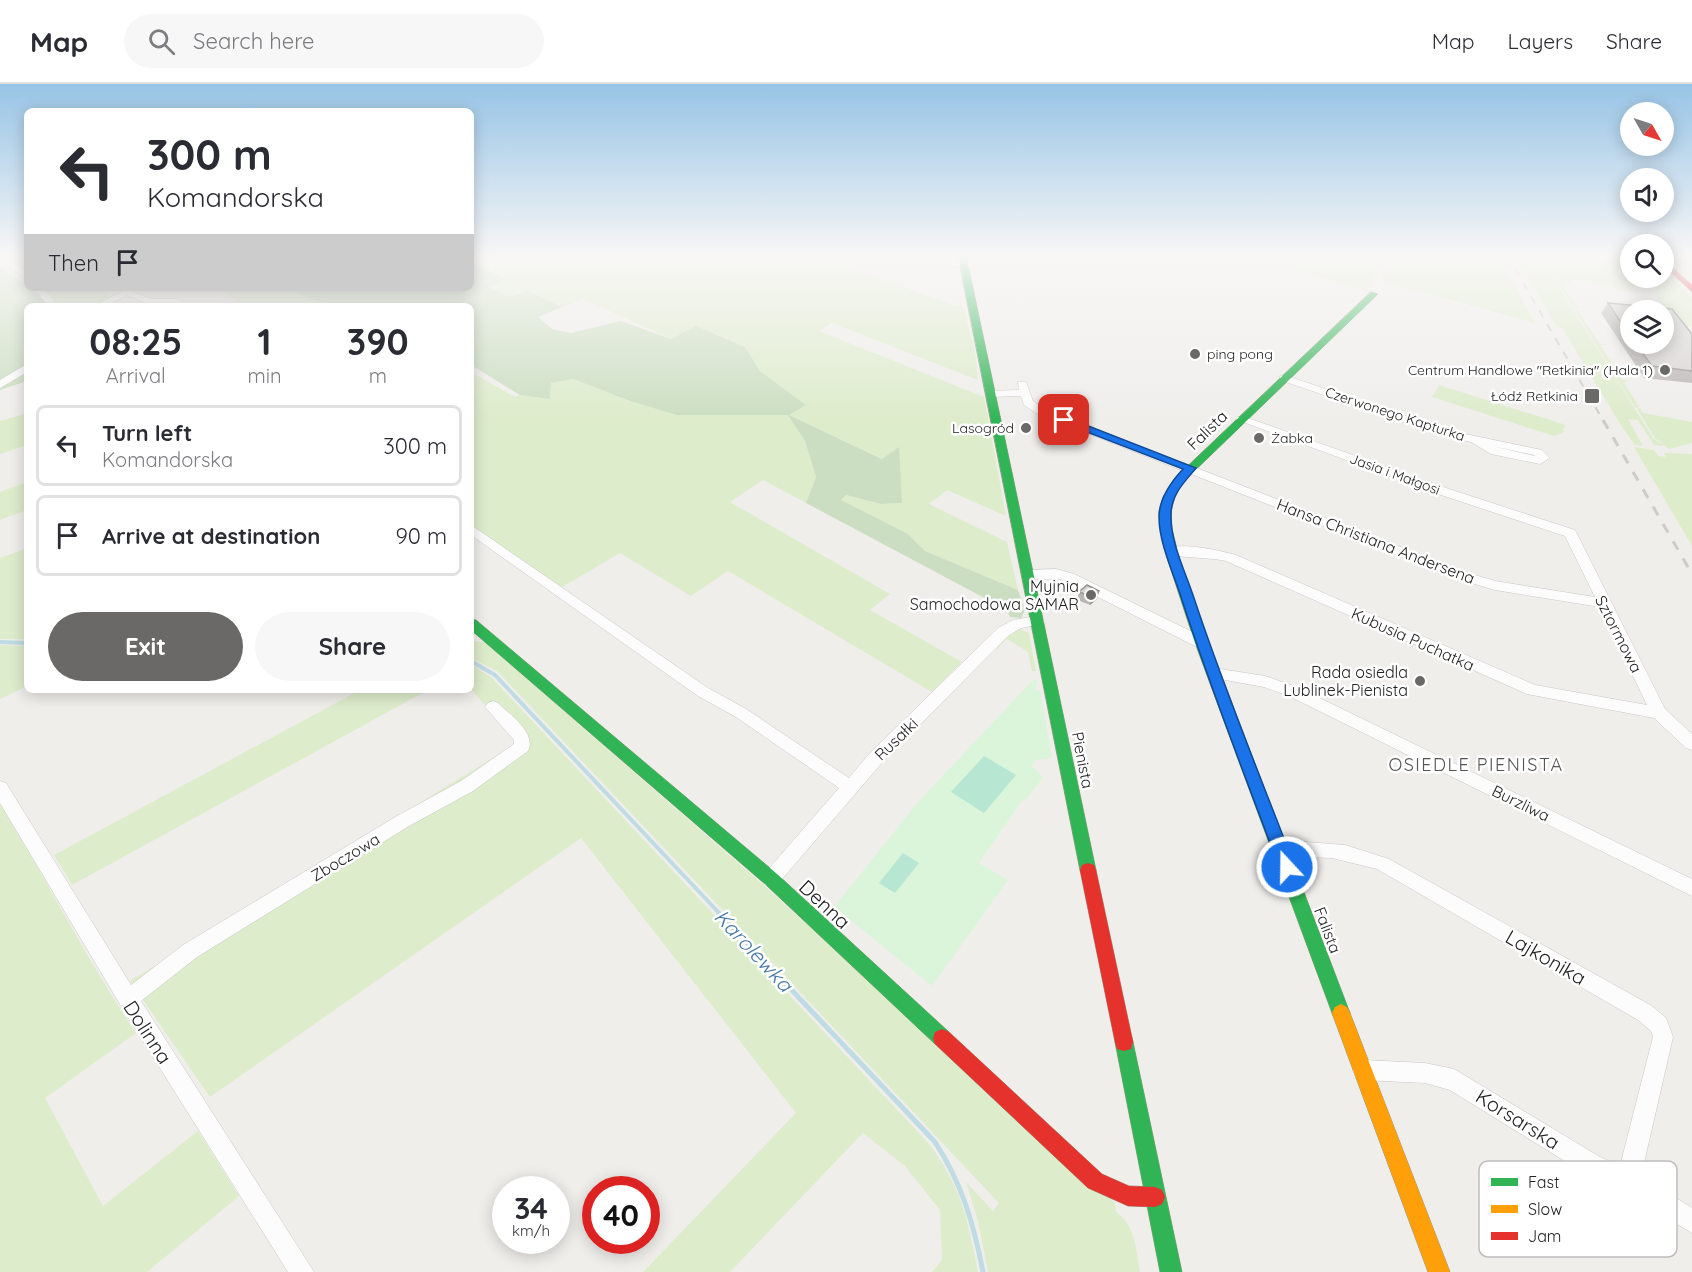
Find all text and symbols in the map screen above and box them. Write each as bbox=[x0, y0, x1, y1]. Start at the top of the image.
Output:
search box bbox=[124, 14, 544, 68]
text: Map bbox=[30, 24, 88, 59]
icon: search bbox=[145, 25, 178, 58]
text: Search here bbox=[193, 27, 315, 55]
text: Map bbox=[1432, 28, 1475, 54]
text: Layers bbox=[1508, 28, 1573, 54]
text: Share bbox=[1606, 28, 1662, 54]
north arrow bbox=[1620, 102, 1674, 156]
map controls bbox=[1620, 102, 1674, 354]
text: 300 m bbox=[147, 128, 272, 181]
icon: left bbox=[48, 132, 126, 210]
button: sound bbox=[1620, 168, 1674, 222]
text: Komandorska bbox=[147, 180, 324, 214]
button: search bbox=[1620, 234, 1674, 288]
icon: arrive bbox=[111, 246, 144, 279]
text: Then bbox=[48, 249, 99, 277]
button: layers bbox=[1620, 300, 1674, 354]
text: 08:25 bbox=[89, 319, 182, 364]
text: 1 bbox=[257, 319, 272, 364]
text: 390 bbox=[347, 319, 409, 364]
place label: ping pong bbox=[1207, 345, 1273, 363]
marker: ping pong bbox=[1188, 347, 1202, 361]
place label: Centrum Handlowe "Retkinia" (Hala 1) bbox=[1408, 361, 1653, 379]
text: Arrival bbox=[106, 363, 166, 388]
text: min bbox=[247, 363, 282, 388]
text: m bbox=[369, 363, 387, 388]
marker: Centrum Handlowe "Retkinia" (Hala 1) bbox=[1658, 363, 1672, 377]
street label: Czerwonego Kapturka bbox=[1323, 383, 1467, 445]
place label: Łódź Retkinia bbox=[1490, 387, 1578, 405]
marker: Łódź Retkinia bbox=[1583, 387, 1601, 405]
pin bbox=[1038, 394, 1089, 445]
icon: arrive bbox=[1047, 403, 1080, 436]
street label: Falista bbox=[1183, 406, 1231, 454]
text: Turn left bbox=[102, 419, 192, 447]
place label: Lasogród bbox=[952, 419, 1014, 437]
marker: Lasogród bbox=[1019, 421, 1033, 435]
icon: left bbox=[51, 429, 84, 462]
place label: Żabka bbox=[1271, 429, 1313, 447]
marker: Żabka bbox=[1252, 431, 1266, 445]
text: 300 m bbox=[383, 432, 447, 460]
text: Komandorska bbox=[102, 447, 233, 472]
street label: Jasia i Małgosi bbox=[1347, 449, 1443, 499]
street label: Hansa Christiana Andersena bbox=[1274, 494, 1478, 588]
icon: arrive bbox=[51, 519, 84, 552]
text: Arrive at destination bbox=[102, 522, 320, 550]
text: 90 m bbox=[396, 522, 447, 550]
place label: Myjnia Samochodowa SAMAR bbox=[910, 576, 1079, 614]
marker: Myjnia Samochodowa SAMAR bbox=[1084, 588, 1098, 602]
street label: Sztormowa bbox=[1591, 592, 1647, 676]
street label: Kubusia Puchatka bbox=[1348, 603, 1478, 675]
button: Exit bbox=[48, 612, 243, 681]
button: Share bbox=[255, 612, 450, 681]
place label: Rada osiedla Lublinek-Pienista bbox=[1283, 662, 1408, 700]
marker: Rada osiedla Lublinek-Pienista bbox=[1413, 674, 1427, 688]
street label: Rusałki bbox=[870, 714, 922, 764]
street label: Pienista bbox=[1068, 730, 1098, 790]
district label: OSIEDLE PIENISTA bbox=[1388, 753, 1564, 776]
street label: Burzliwa bbox=[1489, 780, 1553, 826]
street label: Zboczowa bbox=[307, 829, 383, 885]
position arrow bbox=[1255, 835, 1319, 899]
street label: Denna bbox=[794, 874, 856, 934]
water label: Karolewka bbox=[709, 903, 800, 998]
street label: Falista bbox=[1310, 904, 1346, 956]
street label: Lajkonika bbox=[1501, 924, 1591, 990]
street label: Dolinna bbox=[118, 996, 178, 1068]
street label: Korsarska bbox=[1471, 1083, 1565, 1155]
legend bbox=[1479, 1161, 1677, 1257]
text: Fast bbox=[1528, 1172, 1559, 1192]
speed limit sign: 40 bbox=[582, 1176, 660, 1254]
text: 34 bbox=[514, 1189, 548, 1227]
text: Slow bbox=[1528, 1199, 1562, 1219]
text: km/h bbox=[512, 1221, 550, 1240]
text: Jam bbox=[1528, 1226, 1561, 1246]

